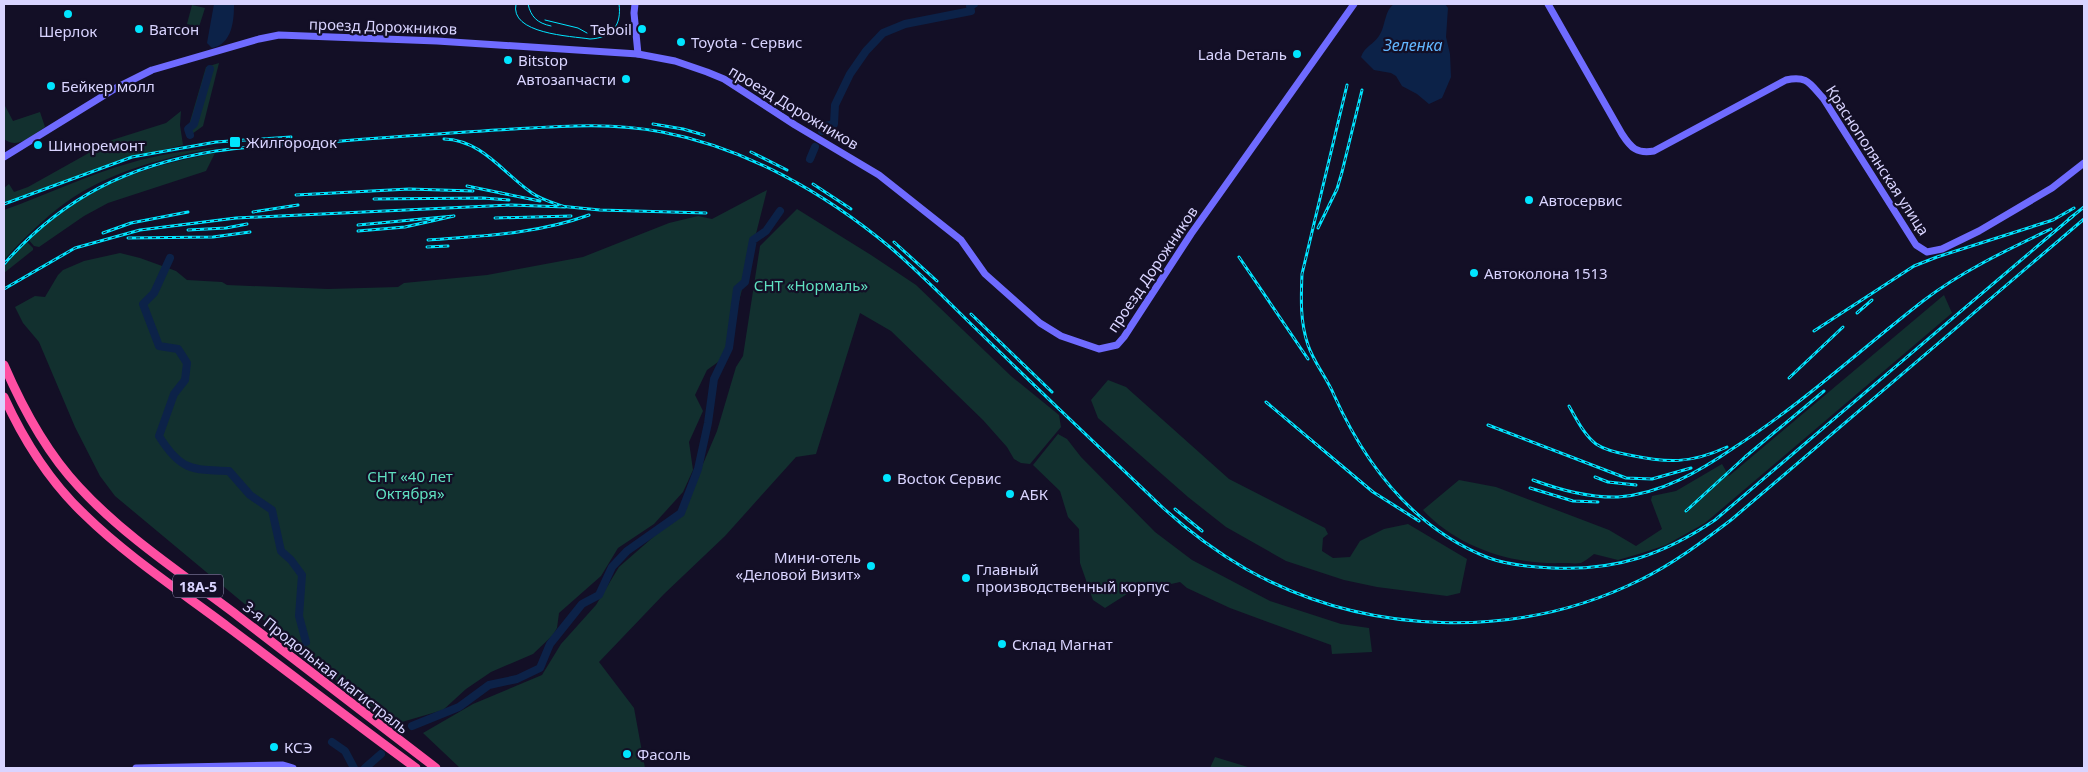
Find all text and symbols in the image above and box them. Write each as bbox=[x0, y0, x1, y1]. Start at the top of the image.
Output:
marker: Шерлок bbox=[62, 8, 74, 20]
street label: проезд Дорожников bbox=[309, 13, 457, 39]
place label: Ватсон bbox=[149, 19, 199, 39]
place label: Teboil bbox=[590, 19, 632, 39]
place label: Шерлок bbox=[39, 21, 97, 41]
marker: Ватсон bbox=[133, 23, 145, 35]
marker: Teboil bbox=[636, 23, 648, 35]
place label: Toyota - Сервис bbox=[691, 32, 802, 52]
water label: Зеленка bbox=[1382, 34, 1443, 56]
marker: Toyota - Сервис bbox=[675, 36, 687, 48]
place label: Lada Dеталь bbox=[1198, 44, 1287, 64]
marker: Lada Dеталь bbox=[1291, 48, 1303, 60]
place label: Bitstop bbox=[518, 50, 568, 70]
marker: Bitstop bbox=[502, 54, 514, 66]
street label: проезд Дорожников bbox=[725, 60, 863, 154]
place label: Автозапчасти bbox=[517, 69, 616, 89]
marker: Автозапчасти bbox=[620, 73, 632, 85]
place label: Бейкер молл bbox=[61, 76, 155, 96]
marker: Бейкер молл bbox=[45, 80, 57, 92]
street label: Краснополянская улица bbox=[1822, 81, 1934, 239]
place label: Жилгородок bbox=[246, 132, 337, 152]
place label: Шиноремонт bbox=[48, 135, 145, 155]
marker: Жилгородок bbox=[228, 135, 242, 149]
marker: Шиноремонт bbox=[32, 139, 44, 151]
place label: Автосервис bbox=[1539, 190, 1622, 210]
marker: Автосервис bbox=[1523, 194, 1535, 206]
street label: проезд Дорожников bbox=[1102, 202, 1202, 336]
place label: Автоколона 1513 bbox=[1484, 263, 1608, 283]
marker: Автоколона 1513 bbox=[1468, 267, 1480, 279]
park label: СНТ «Нормаль» bbox=[754, 275, 868, 295]
park label: СНТ «40 лет Октября» bbox=[367, 466, 453, 503]
place label: Восtок Сервис bbox=[897, 468, 1001, 488]
marker: Восtок Сервис bbox=[881, 472, 893, 484]
place label: АБК bbox=[1020, 484, 1049, 504]
marker: АБК bbox=[1004, 488, 1016, 500]
place label: Мини-отель «Деловой Визит» bbox=[736, 547, 861, 584]
place label: Главный производственный корпус bbox=[976, 559, 1170, 596]
marker: Мини-отель «Деловой Визит» bbox=[865, 560, 877, 572]
marker: Главный производственный корпус bbox=[960, 572, 972, 584]
road number: 18А-5 bbox=[173, 574, 223, 598]
street label: 3-я Продольная магистраль bbox=[239, 596, 413, 738]
place label: Склад Магнат bbox=[1012, 634, 1113, 654]
marker: Склад Магнат bbox=[996, 638, 1008, 650]
place label: КСЭ bbox=[284, 737, 312, 757]
marker: КСЭ bbox=[268, 741, 280, 753]
place label: Фасоль bbox=[637, 744, 691, 764]
marker: Фасоль bbox=[621, 748, 633, 760]

